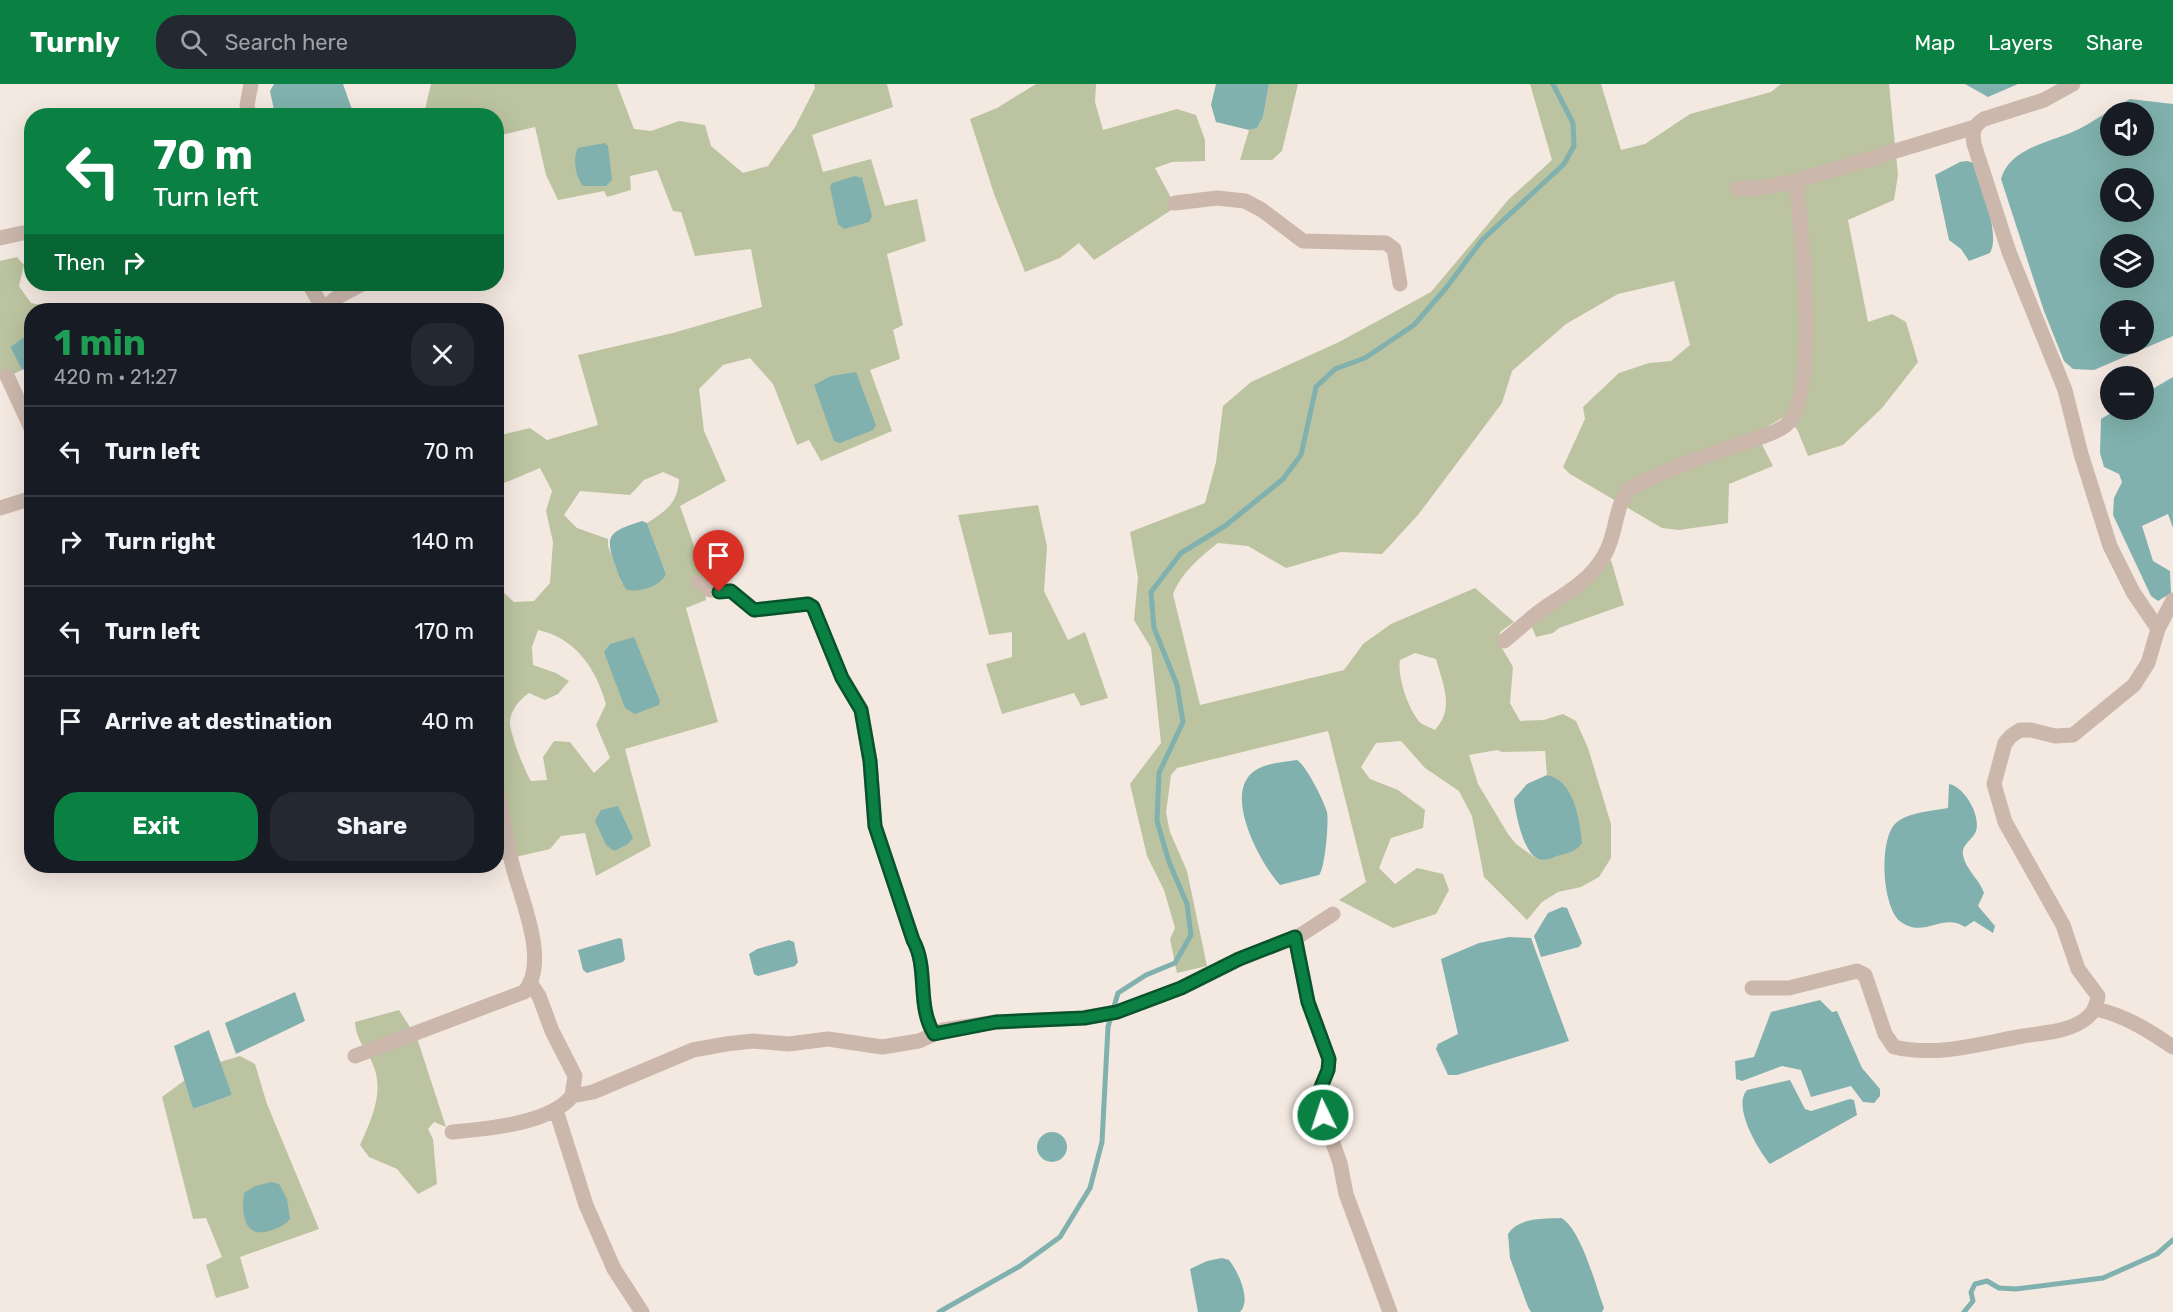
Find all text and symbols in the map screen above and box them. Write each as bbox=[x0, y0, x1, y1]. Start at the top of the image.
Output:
search box bbox=[156, 15, 576, 69]
text: Turnly bbox=[30, 26, 120, 59]
icon: search bbox=[177, 26, 210, 59]
text: Search here bbox=[225, 29, 348, 56]
text: Map bbox=[1914, 30, 1955, 55]
text: Layers bbox=[1988, 30, 2053, 55]
text: Share bbox=[2086, 30, 2143, 55]
map controls bbox=[2100, 102, 2154, 420]
button: sound bbox=[2100, 102, 2154, 156]
text: 70 m bbox=[153, 130, 253, 180]
icon: left bbox=[54, 132, 132, 210]
button: search bbox=[2100, 168, 2154, 222]
text: Turn left bbox=[153, 181, 258, 213]
button: layers bbox=[2100, 234, 2154, 288]
icon: right bbox=[117, 246, 150, 279]
text: Then bbox=[54, 249, 105, 276]
button: + bbox=[2100, 300, 2154, 354]
text: 1 min bbox=[54, 321, 146, 364]
button: close bbox=[411, 323, 474, 386]
text: 420 m · 21:27 bbox=[54, 365, 177, 389]
button: − bbox=[2100, 366, 2154, 420]
icon: left bbox=[54, 435, 87, 468]
text: Turn left bbox=[105, 438, 200, 465]
text: 70 m bbox=[424, 438, 474, 465]
icon: right bbox=[54, 525, 87, 558]
text: Turn right bbox=[105, 528, 215, 555]
text: 140 m bbox=[412, 528, 474, 555]
pin bbox=[693, 530, 744, 592]
icon: arrive bbox=[702, 539, 735, 572]
icon: left bbox=[54, 615, 87, 648]
text: Turn left bbox=[105, 618, 200, 645]
text: 170 m bbox=[414, 618, 474, 645]
icon: arrive bbox=[54, 705, 87, 738]
text: Arrive at destination bbox=[105, 708, 332, 735]
text: 40 m bbox=[421, 708, 474, 735]
button: Exit bbox=[54, 792, 258, 861]
button: Share bbox=[270, 792, 474, 861]
position arrow bbox=[1291, 1083, 1355, 1147]

